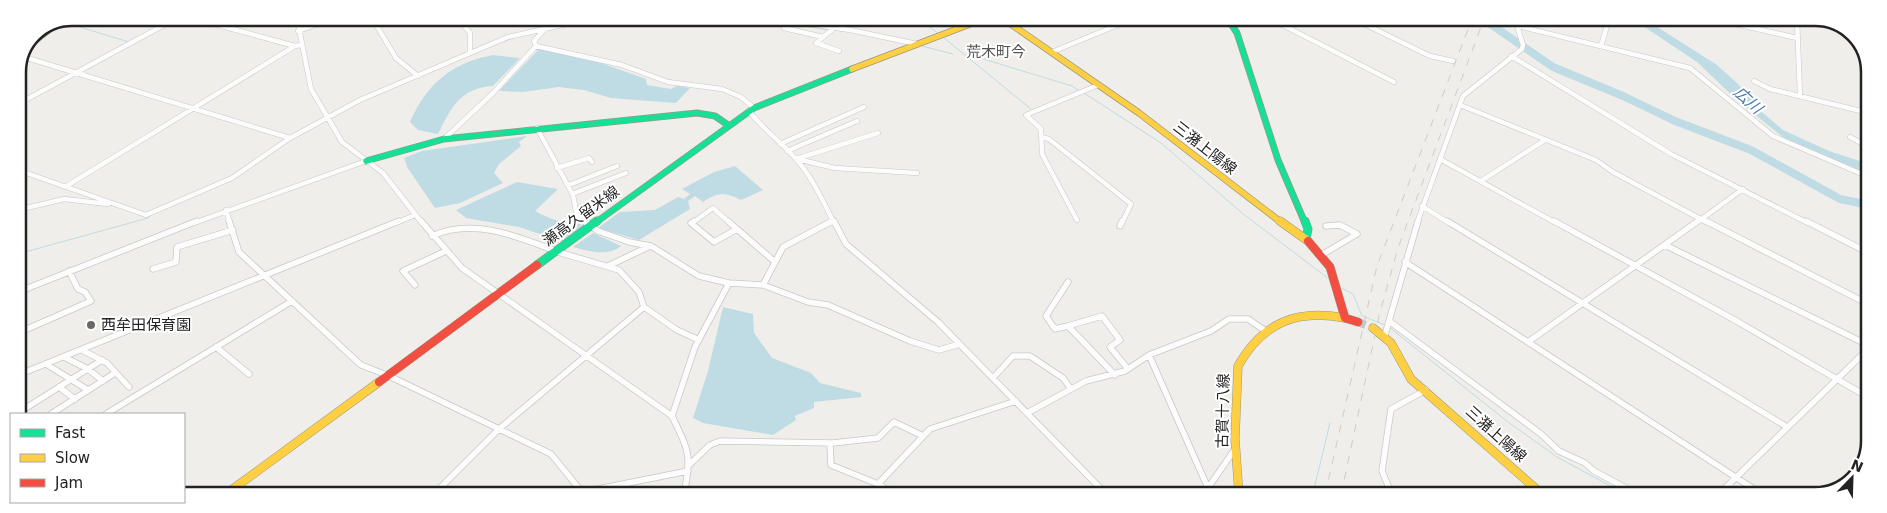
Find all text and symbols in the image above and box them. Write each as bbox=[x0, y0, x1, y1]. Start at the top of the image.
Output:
district label: 荒木町今 bbox=[966, 43, 1026, 61]
water label: 広川 bbox=[1730, 82, 1768, 119]
street label: 三潴上陽線 bbox=[1170, 118, 1240, 178]
street label: 瀬高久留米線 bbox=[539, 182, 623, 250]
place label: 西牟田保育園 bbox=[101, 316, 191, 334]
marker: 西牟田保育園 bbox=[85, 319, 97, 331]
street label: 古賀十八線 bbox=[1213, 373, 1233, 449]
street label: 三潴上陽線 bbox=[1462, 402, 1530, 466]
legend bbox=[10, 413, 185, 503]
text: Fast bbox=[55, 424, 85, 442]
text: Slow bbox=[55, 449, 90, 467]
north arrow bbox=[1827, 453, 1877, 503]
text: N bbox=[1849, 456, 1866, 476]
text: Jam bbox=[54, 474, 83, 492]

